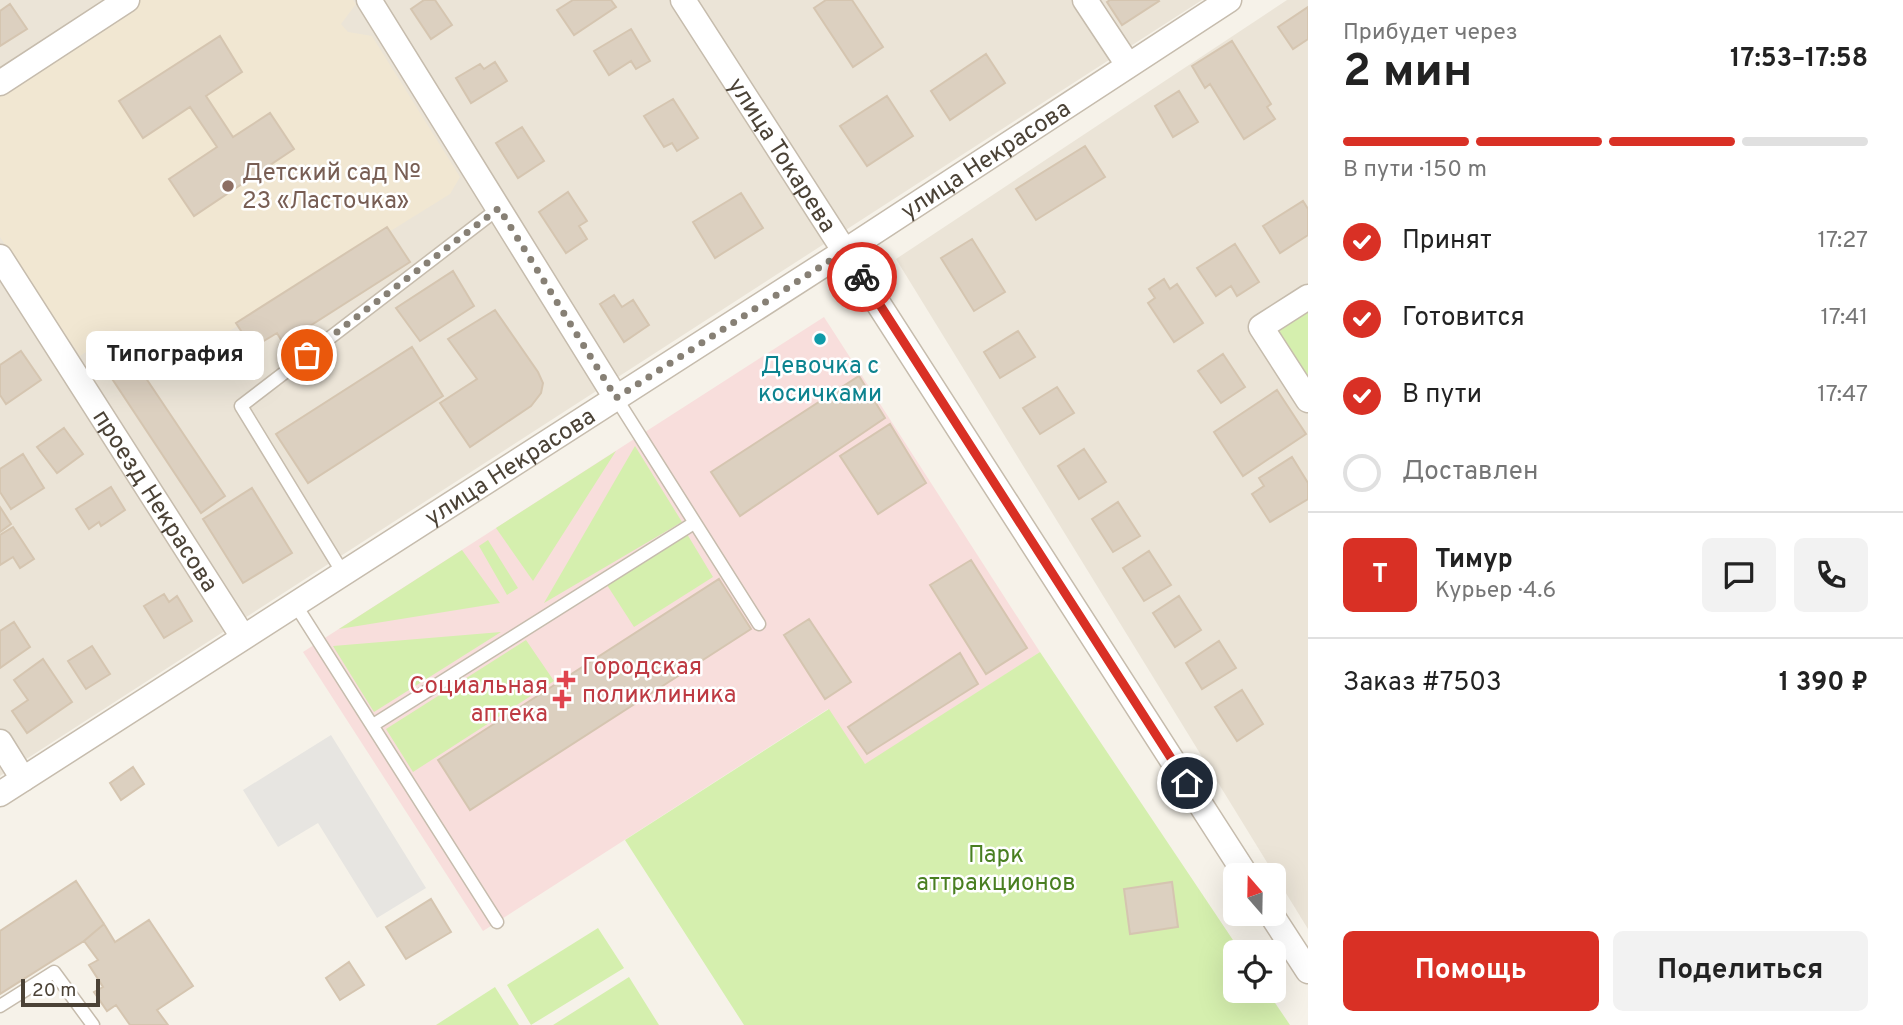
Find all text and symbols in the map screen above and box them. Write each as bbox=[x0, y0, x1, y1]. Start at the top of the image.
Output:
text: Прибудет через bbox=[1343, 19, 1518, 48]
text: 17:53–17:58 bbox=[1730, 43, 1868, 76]
text: 2 мин bbox=[1343, 44, 1472, 103]
street label: улица Токарева bbox=[720, 73, 842, 239]
street label: улица Некрасова bbox=[896, 95, 1077, 227]
text: В пути · 150 m bbox=[1343, 156, 1487, 185]
place label: Детский сад № 23 «Ласточка» bbox=[242, 159, 421, 217]
marker: Детский сад № 23 «Ласточка» bbox=[220, 178, 236, 194]
icon: check bbox=[1343, 223, 1381, 261]
text: Принят bbox=[1402, 225, 1492, 258]
text: 17:27 bbox=[1817, 227, 1868, 256]
courier bbox=[827, 242, 897, 312]
icon: bike bbox=[843, 258, 881, 296]
icon: check bbox=[1343, 300, 1381, 338]
text: Готовится bbox=[1402, 302, 1525, 335]
text: 17:41 bbox=[1820, 304, 1868, 333]
pin bbox=[277, 325, 337, 385]
callout: Типография bbox=[86, 330, 265, 380]
marker: Девочка с косичками bbox=[812, 331, 828, 347]
icon: bag bbox=[288, 336, 326, 374]
text: Типография bbox=[106, 341, 244, 370]
place label: Девочка с косичками bbox=[758, 352, 882, 410]
icon: check bbox=[1343, 377, 1381, 415]
text: В пути bbox=[1402, 379, 1482, 412]
text: 17:47 bbox=[1817, 381, 1868, 410]
street label: улица Некрасова bbox=[420, 402, 602, 534]
street label: проезд Некрасова bbox=[85, 405, 223, 599]
text: Доставлен bbox=[1402, 456, 1538, 489]
button: chat bbox=[1702, 538, 1776, 612]
button: phone bbox=[1794, 538, 1868, 612]
text: Тимур bbox=[1435, 544, 1513, 577]
text: Т bbox=[1372, 559, 1388, 592]
text: Курьер · 4.6 bbox=[1435, 577, 1556, 606]
place label: Городская поликлиника bbox=[582, 653, 736, 711]
text: Заказ #7503 bbox=[1343, 667, 1502, 700]
text: 1 390 ₽ bbox=[1779, 667, 1868, 700]
marker: Городская поликлиника bbox=[556, 670, 576, 690]
place label: Социальная аптека bbox=[409, 672, 548, 730]
marker: Социальная аптека bbox=[554, 691, 570, 707]
pin bbox=[1157, 753, 1217, 813]
icon: home bbox=[1168, 764, 1206, 802]
park label: Парк аттракционов bbox=[916, 841, 1076, 899]
north arrow bbox=[1223, 863, 1286, 926]
map controls bbox=[1223, 863, 1286, 1003]
button: Помощь bbox=[1343, 931, 1599, 1011]
button: Поделиться bbox=[1613, 931, 1868, 1011]
button: locate bbox=[1223, 940, 1286, 1003]
scale bar bbox=[21, 976, 100, 1008]
text: 20 m bbox=[32, 979, 76, 1003]

